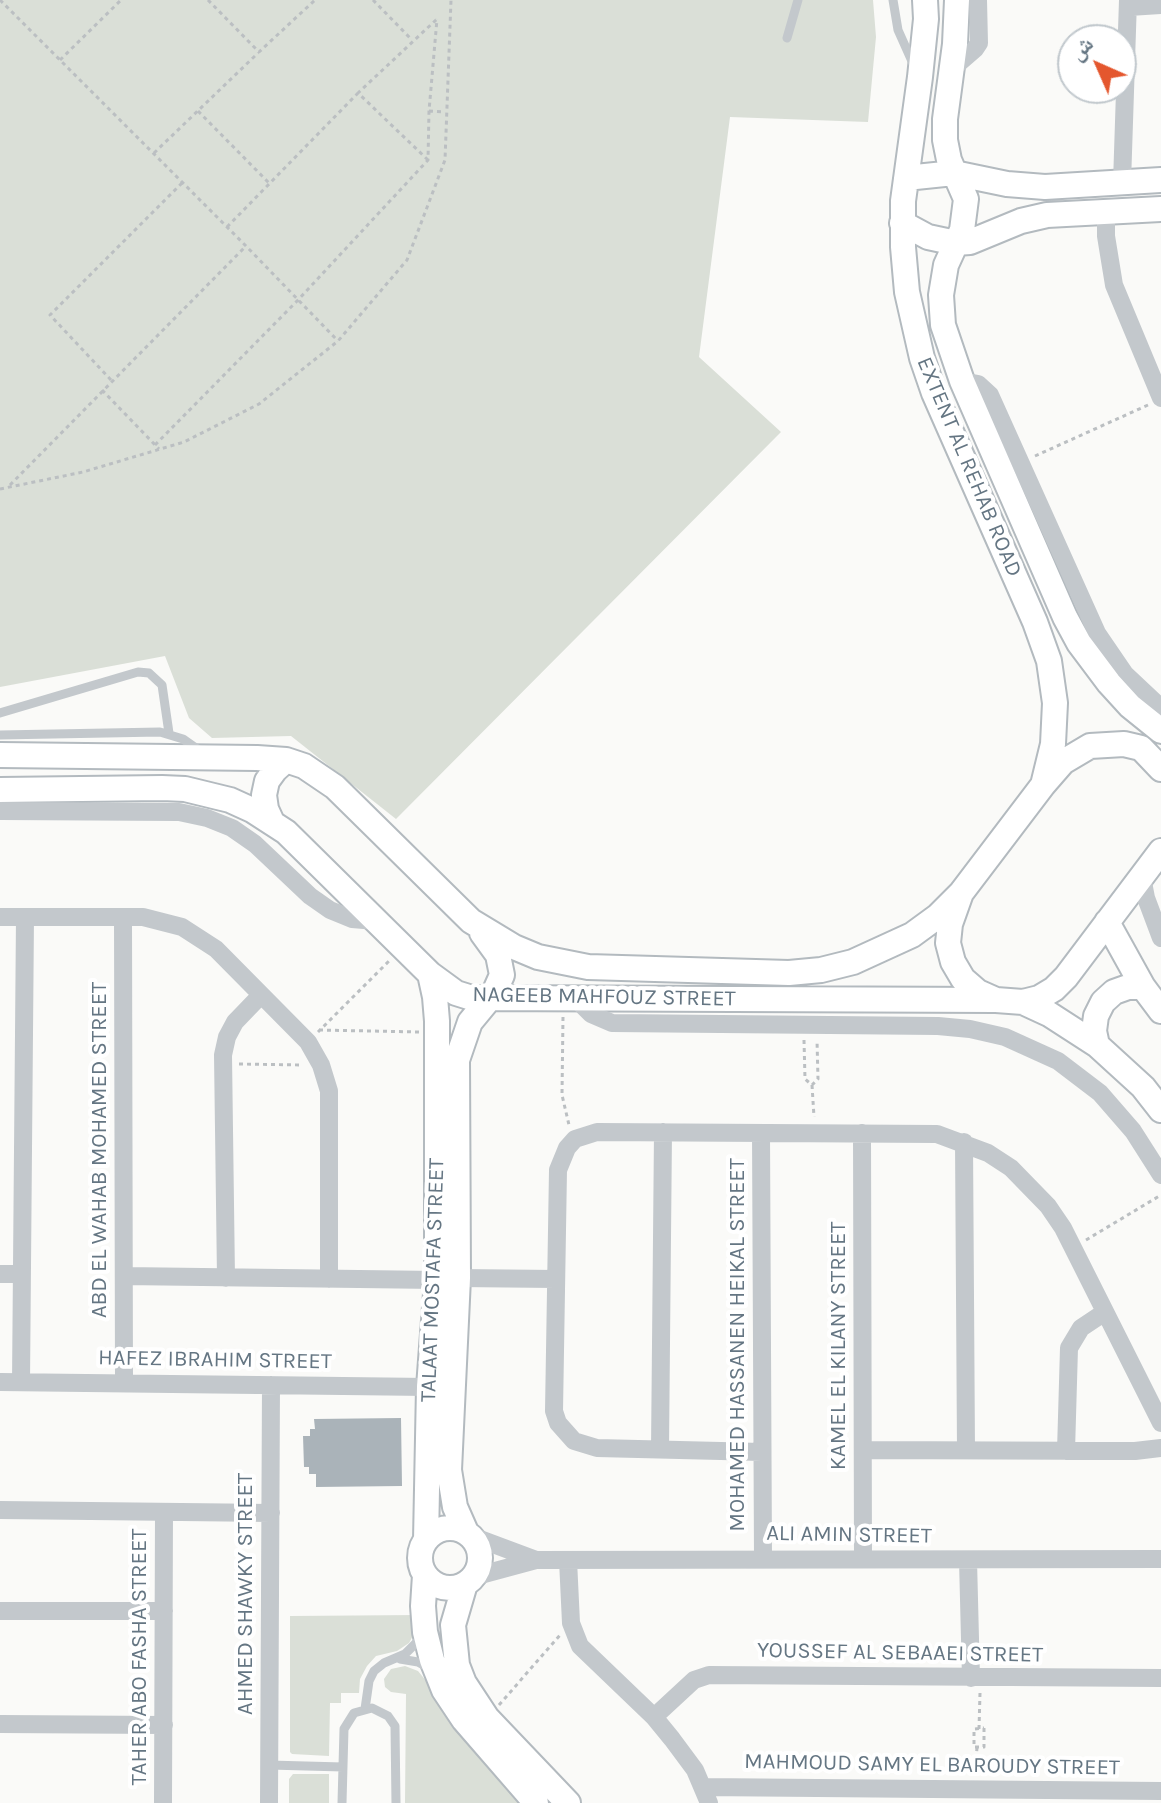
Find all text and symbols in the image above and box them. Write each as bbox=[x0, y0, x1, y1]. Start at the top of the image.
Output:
north arrow bbox=[1057, 24, 1137, 104]
text: ش bbox=[1064, 31, 1099, 66]
street label: EXTENT AL REHAB ROAD bbox=[911, 353, 1027, 581]
street label: ABD EL WAHAB MOHAMED STREET bbox=[87, 982, 113, 1318]
street label: NAGEEB MAHFOUZ STREET bbox=[472, 982, 736, 1012]
street label: TALAAT MOSTAFA STREET bbox=[416, 1158, 450, 1402]
street label: MOHAMED HASSANEN HEIKAL STREET bbox=[725, 1158, 751, 1532]
street label: KAMEL EL KILANY STREET bbox=[826, 1222, 852, 1470]
street label: HAFEZ IBRAHIM STREET bbox=[98, 1345, 332, 1375]
street label: AHMED SHAWKY STREET bbox=[233, 1473, 259, 1715]
street label: ALI AMIN STREET bbox=[766, 1520, 932, 1550]
street label: TAHER ABO FASHA STREET bbox=[127, 1529, 153, 1785]
street label: YOUSSEF AL SEBAAEI STREET bbox=[757, 1637, 1043, 1669]
street label: MAHMOUD SAMY EL BAROUDY STREET bbox=[744, 1749, 1120, 1781]

